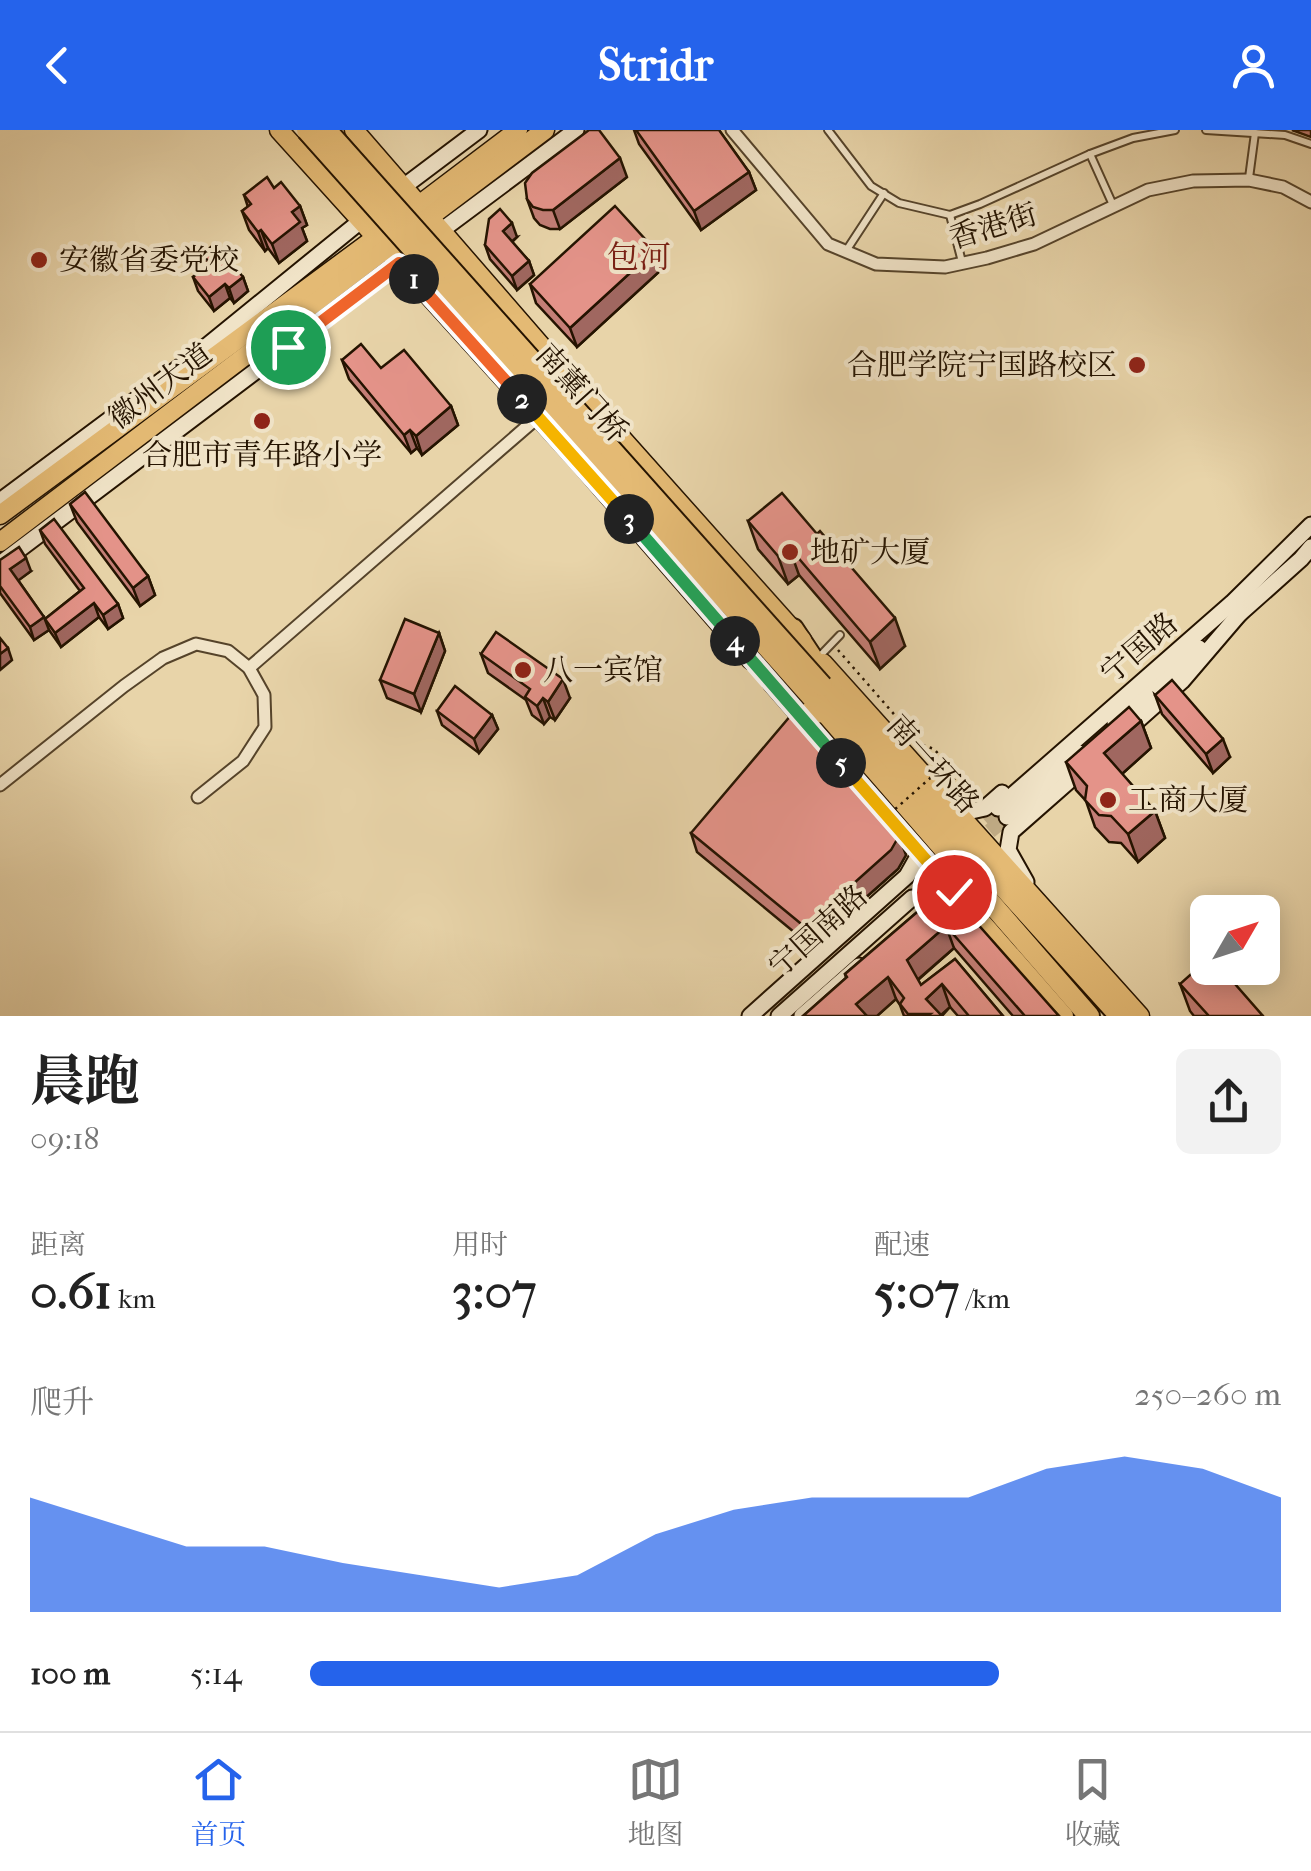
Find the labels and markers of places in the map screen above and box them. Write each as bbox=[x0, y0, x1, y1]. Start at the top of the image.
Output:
place label: 安徽省委党校 bbox=[59, 243, 239, 278]
marker: 安徽省委党校 bbox=[28, 249, 50, 271]
pin: 1 bbox=[389, 254, 439, 304]
pin bbox=[246, 305, 331, 390]
place label: 合肥学院宁国路校区 bbox=[847, 348, 1117, 383]
marker: 合肥学院宁国路校区 bbox=[1126, 354, 1148, 376]
pin: 2 bbox=[497, 374, 547, 424]
marker: 合肥市青年路小学 bbox=[251, 410, 273, 432]
place label: 合肥市青年路小学 bbox=[142, 438, 382, 473]
pin: 3 bbox=[604, 494, 654, 544]
place label: 地矿大厦 bbox=[810, 535, 930, 570]
marker: 地矿大厦 bbox=[779, 541, 801, 563]
pin: 4 bbox=[710, 616, 760, 666]
place label: 八一宾馆 bbox=[543, 653, 663, 688]
marker: 八一宾馆 bbox=[512, 659, 534, 681]
pin: 5 bbox=[816, 738, 866, 788]
place label: 工商大厦 bbox=[1128, 783, 1248, 818]
marker: 工商大厦 bbox=[1097, 789, 1119, 811]
pin bbox=[912, 850, 997, 935]

